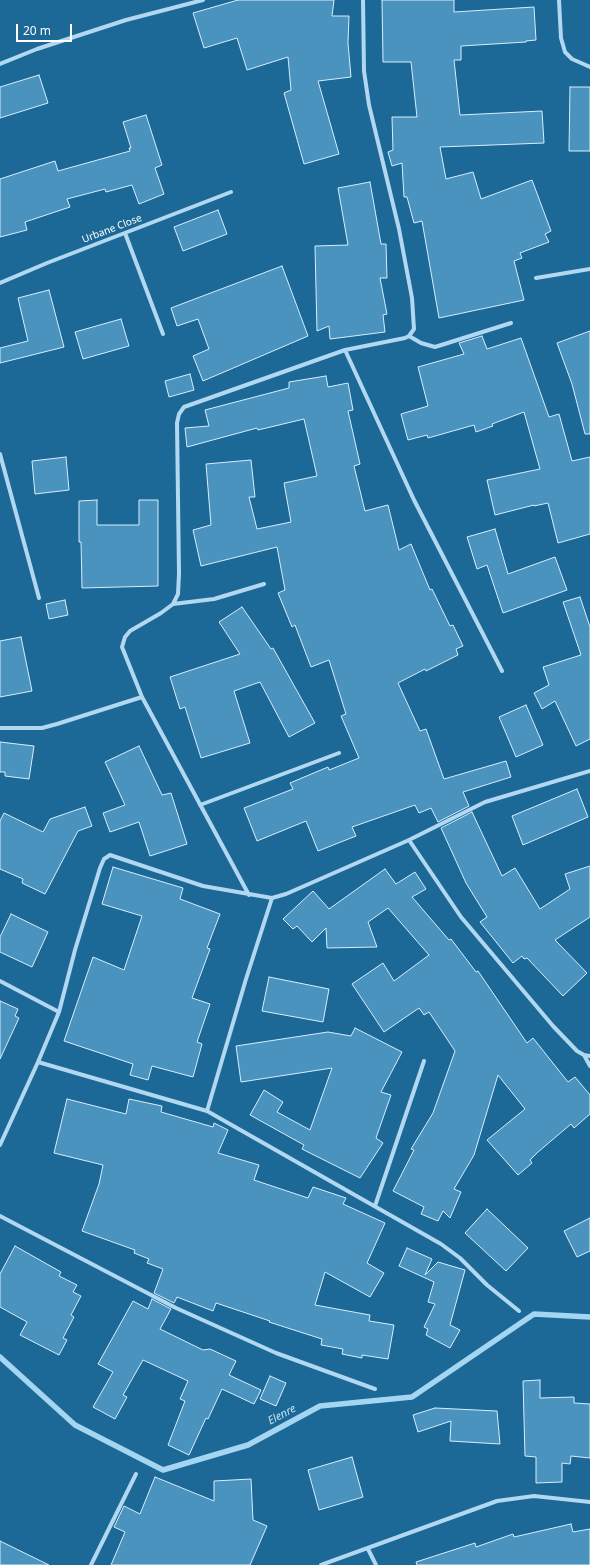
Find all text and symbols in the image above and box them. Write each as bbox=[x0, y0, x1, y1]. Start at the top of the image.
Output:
scale bar bbox=[18, 16, 74, 42]
text: 20 m bbox=[23, 22, 51, 39]
street label: Urbane Close bbox=[80, 212, 144, 246]
water label: Elenre bbox=[266, 1402, 298, 1428]

